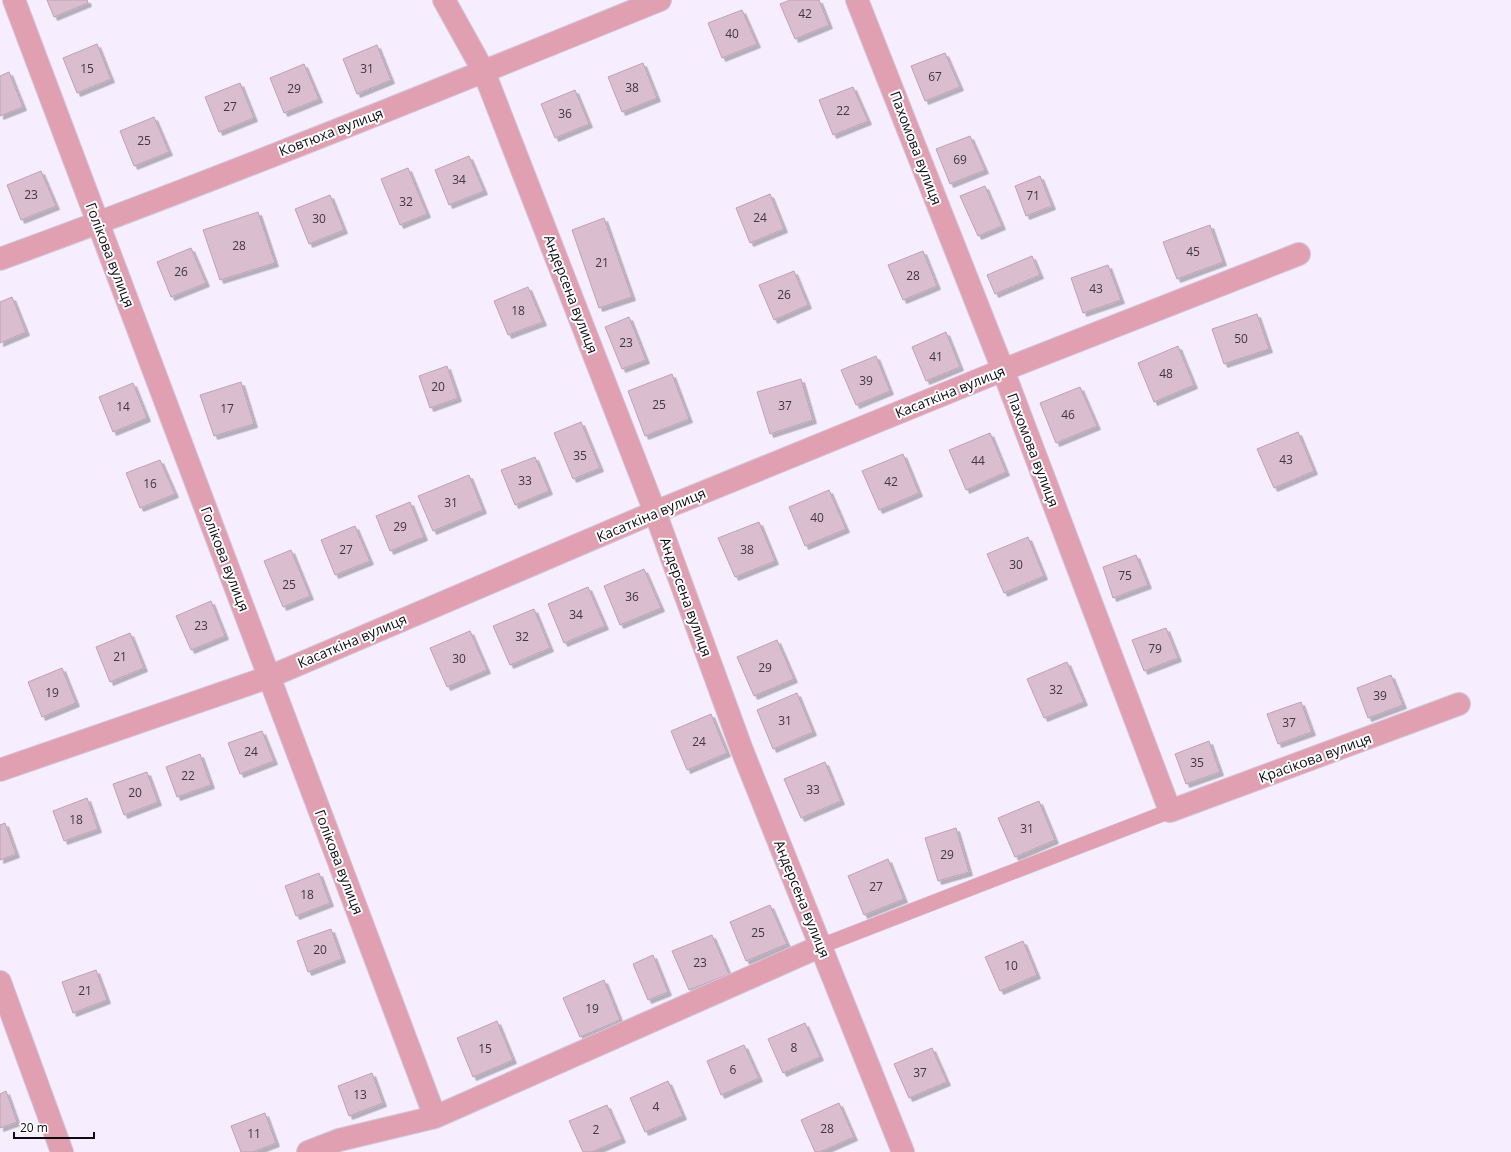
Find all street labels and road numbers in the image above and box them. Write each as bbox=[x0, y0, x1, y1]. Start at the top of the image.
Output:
street label: Пахомова вулиця bbox=[886, 88, 947, 207]
street label: Ковтюха вулиця bbox=[276, 103, 386, 160]
street label: Голікова вулиця bbox=[82, 200, 139, 310]
street label: Андерсена вулиця bbox=[540, 232, 603, 356]
street label: Касаткіна вулиця bbox=[892, 361, 1008, 422]
street label: Пахомова вулиця bbox=[1003, 390, 1064, 509]
street label: Касаткіна вулиця bbox=[593, 483, 708, 546]
street label: Голікова вулиця bbox=[197, 504, 254, 614]
street label: Андерсена вулиця bbox=[656, 535, 717, 659]
street label: Касаткіна вулиця bbox=[294, 609, 409, 672]
street label: Красікова вулиця bbox=[1256, 728, 1374, 787]
street label: Голікова вулиця bbox=[311, 807, 368, 917]
street label: Андерсена вулиця bbox=[770, 837, 835, 961]

